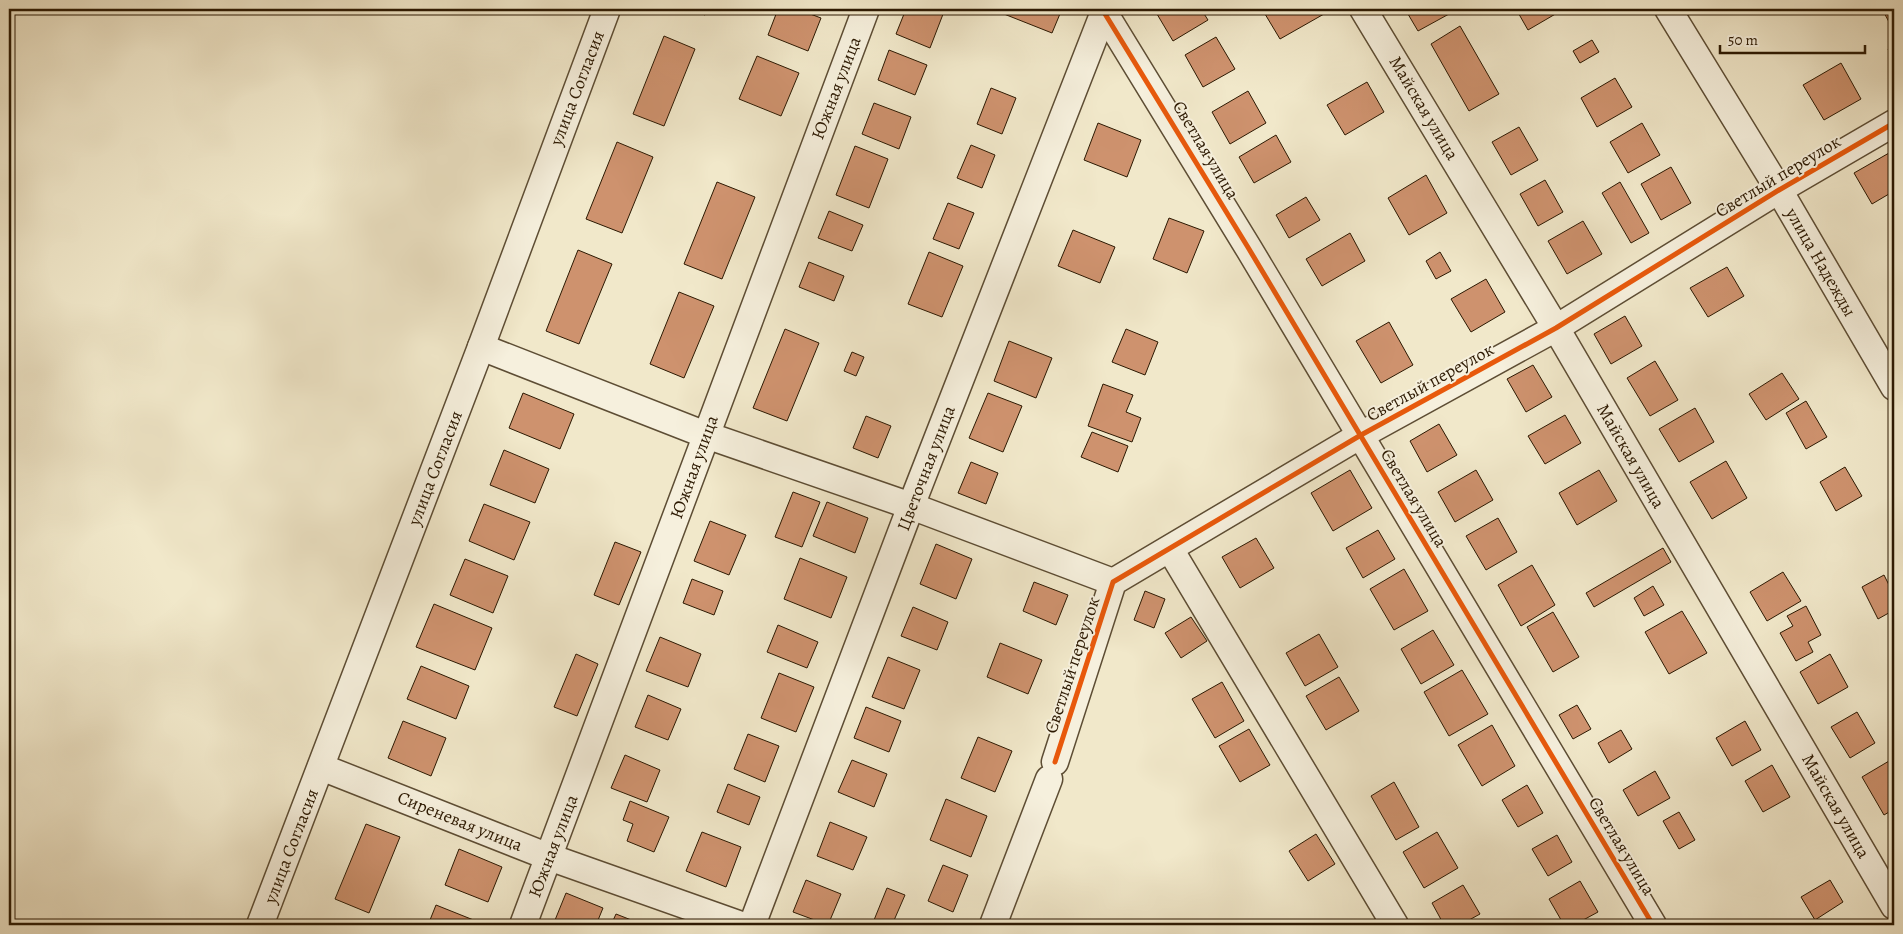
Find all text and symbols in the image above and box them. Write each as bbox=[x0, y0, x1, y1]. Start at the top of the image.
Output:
scale bar bbox=[1720, 22, 1866, 54]
street label: улица Согласия bbox=[544, 27, 610, 150]
text: 50 m bbox=[1728, 30, 1758, 50]
street label: Южная улица bbox=[805, 32, 867, 143]
street label: Майская улица bbox=[1384, 52, 1465, 165]
street label: Светлая улица bbox=[1167, 96, 1245, 204]
street label: Светлый переулок bbox=[1711, 129, 1845, 223]
street label: улица Надежды bbox=[1780, 202, 1862, 321]
street label: Светлый переулок bbox=[1362, 337, 1498, 427]
street label: Майская улица bbox=[1591, 399, 1671, 513]
street label: Цветочная улица bbox=[891, 401, 961, 534]
street label: улица Согласия bbox=[402, 407, 468, 530]
street label: Южная улица bbox=[664, 411, 724, 522]
street label: Светлая улица bbox=[1375, 444, 1453, 552]
street label: Светлый переулок bbox=[1039, 594, 1105, 736]
street label: Майская улица bbox=[1796, 749, 1876, 863]
street label: улица Согласия bbox=[258, 785, 324, 908]
street label: Сиреневая улица bbox=[394, 785, 527, 857]
street label: Южная улица bbox=[522, 790, 584, 901]
street label: Светлая улица bbox=[1583, 792, 1661, 900]

